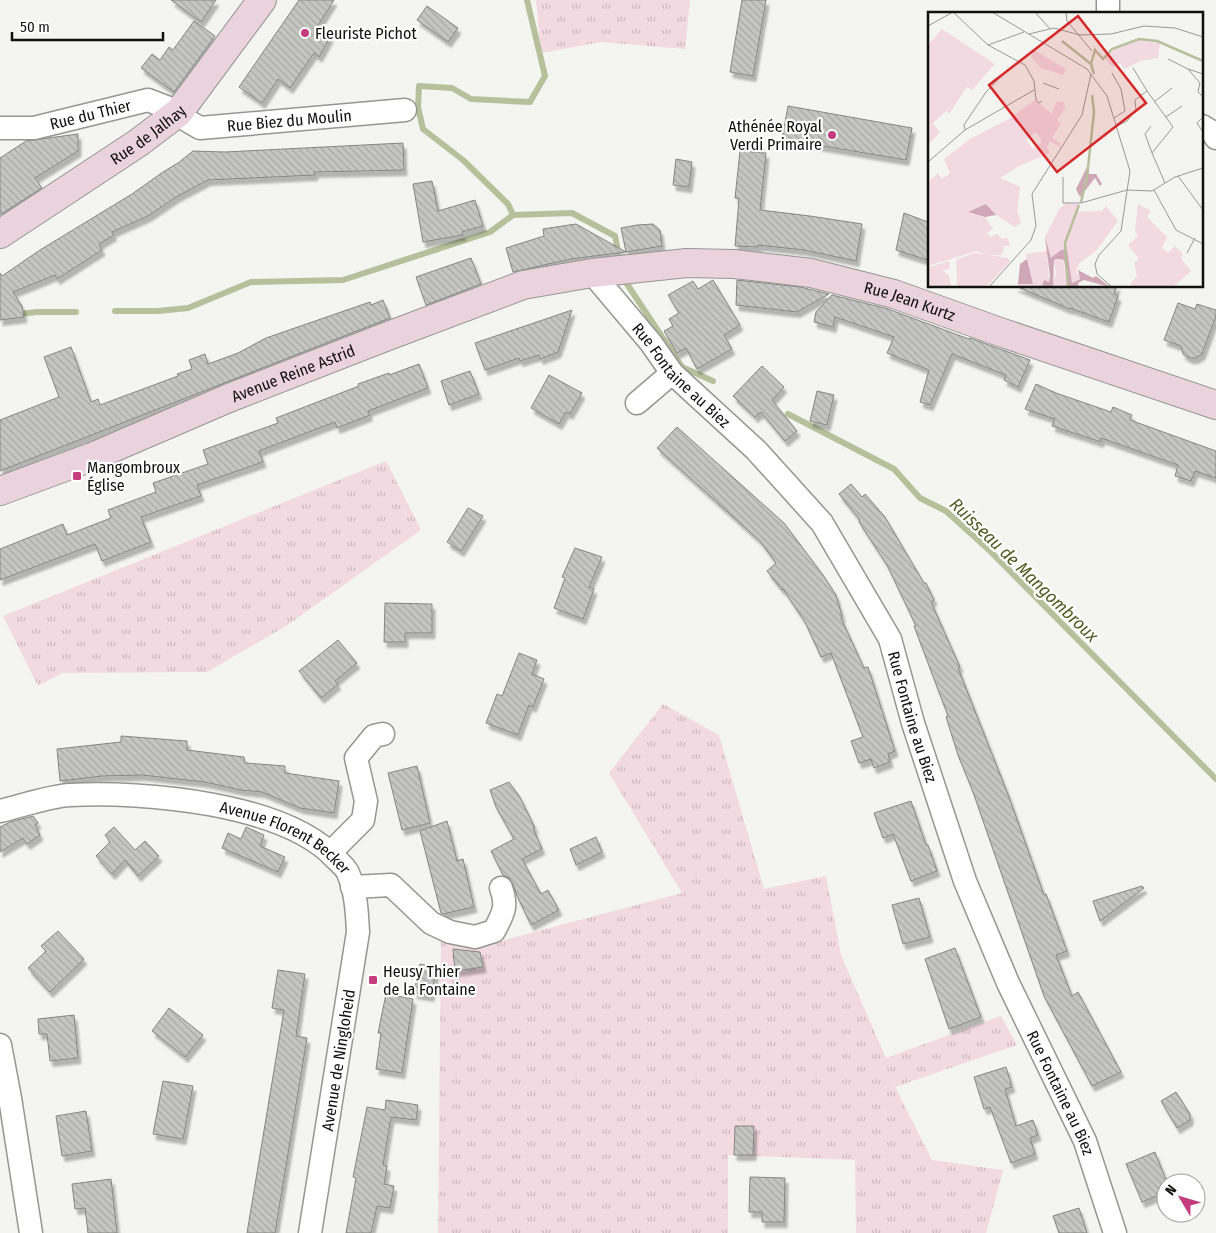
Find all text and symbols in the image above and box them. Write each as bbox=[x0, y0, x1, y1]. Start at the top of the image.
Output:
scale bar bbox=[12, 10, 164, 42]
inset map bbox=[928, 12, 1204, 288]
text: 50 m bbox=[20, 18, 50, 36]
place label: Fleuriste Pichot bbox=[315, 24, 417, 43]
marker: Fleuriste Pichot bbox=[299, 27, 311, 39]
street label: Rue du Thier bbox=[48, 95, 133, 134]
street label: Rue de Jalhay bbox=[107, 101, 191, 169]
street label: Rue Biez du Moulin bbox=[226, 106, 353, 136]
place label: Athénée Royal Verdi Primaire bbox=[728, 117, 822, 154]
marker: Athénée Royal Verdi Primaire bbox=[826, 129, 838, 141]
street label: Rue Jean Kurtz bbox=[862, 278, 958, 325]
street label: Rue Fontaine au Biez bbox=[628, 319, 734, 432]
street label: Avenue Reine Astrid bbox=[229, 341, 358, 406]
place label: Mangombroux Église bbox=[87, 458, 180, 495]
marker: Mangombroux Église bbox=[71, 470, 83, 482]
water label: Ruisseau de Mangombroux bbox=[945, 493, 1104, 647]
street label: Rue Fontaine au Biez bbox=[884, 649, 941, 785]
street label: Avenue Florent Becker bbox=[218, 797, 355, 878]
place label: Heusy Thier de la Fontaine bbox=[383, 962, 476, 999]
marker: Heusy Thier de la Fontaine bbox=[367, 974, 379, 986]
street label: Avenue de Ningloheid bbox=[318, 988, 359, 1132]
street label: Rue Fontaine au Biez bbox=[1023, 1027, 1098, 1158]
north arrow bbox=[1156, 1173, 1206, 1223]
text: N bbox=[1162, 1182, 1180, 1199]

